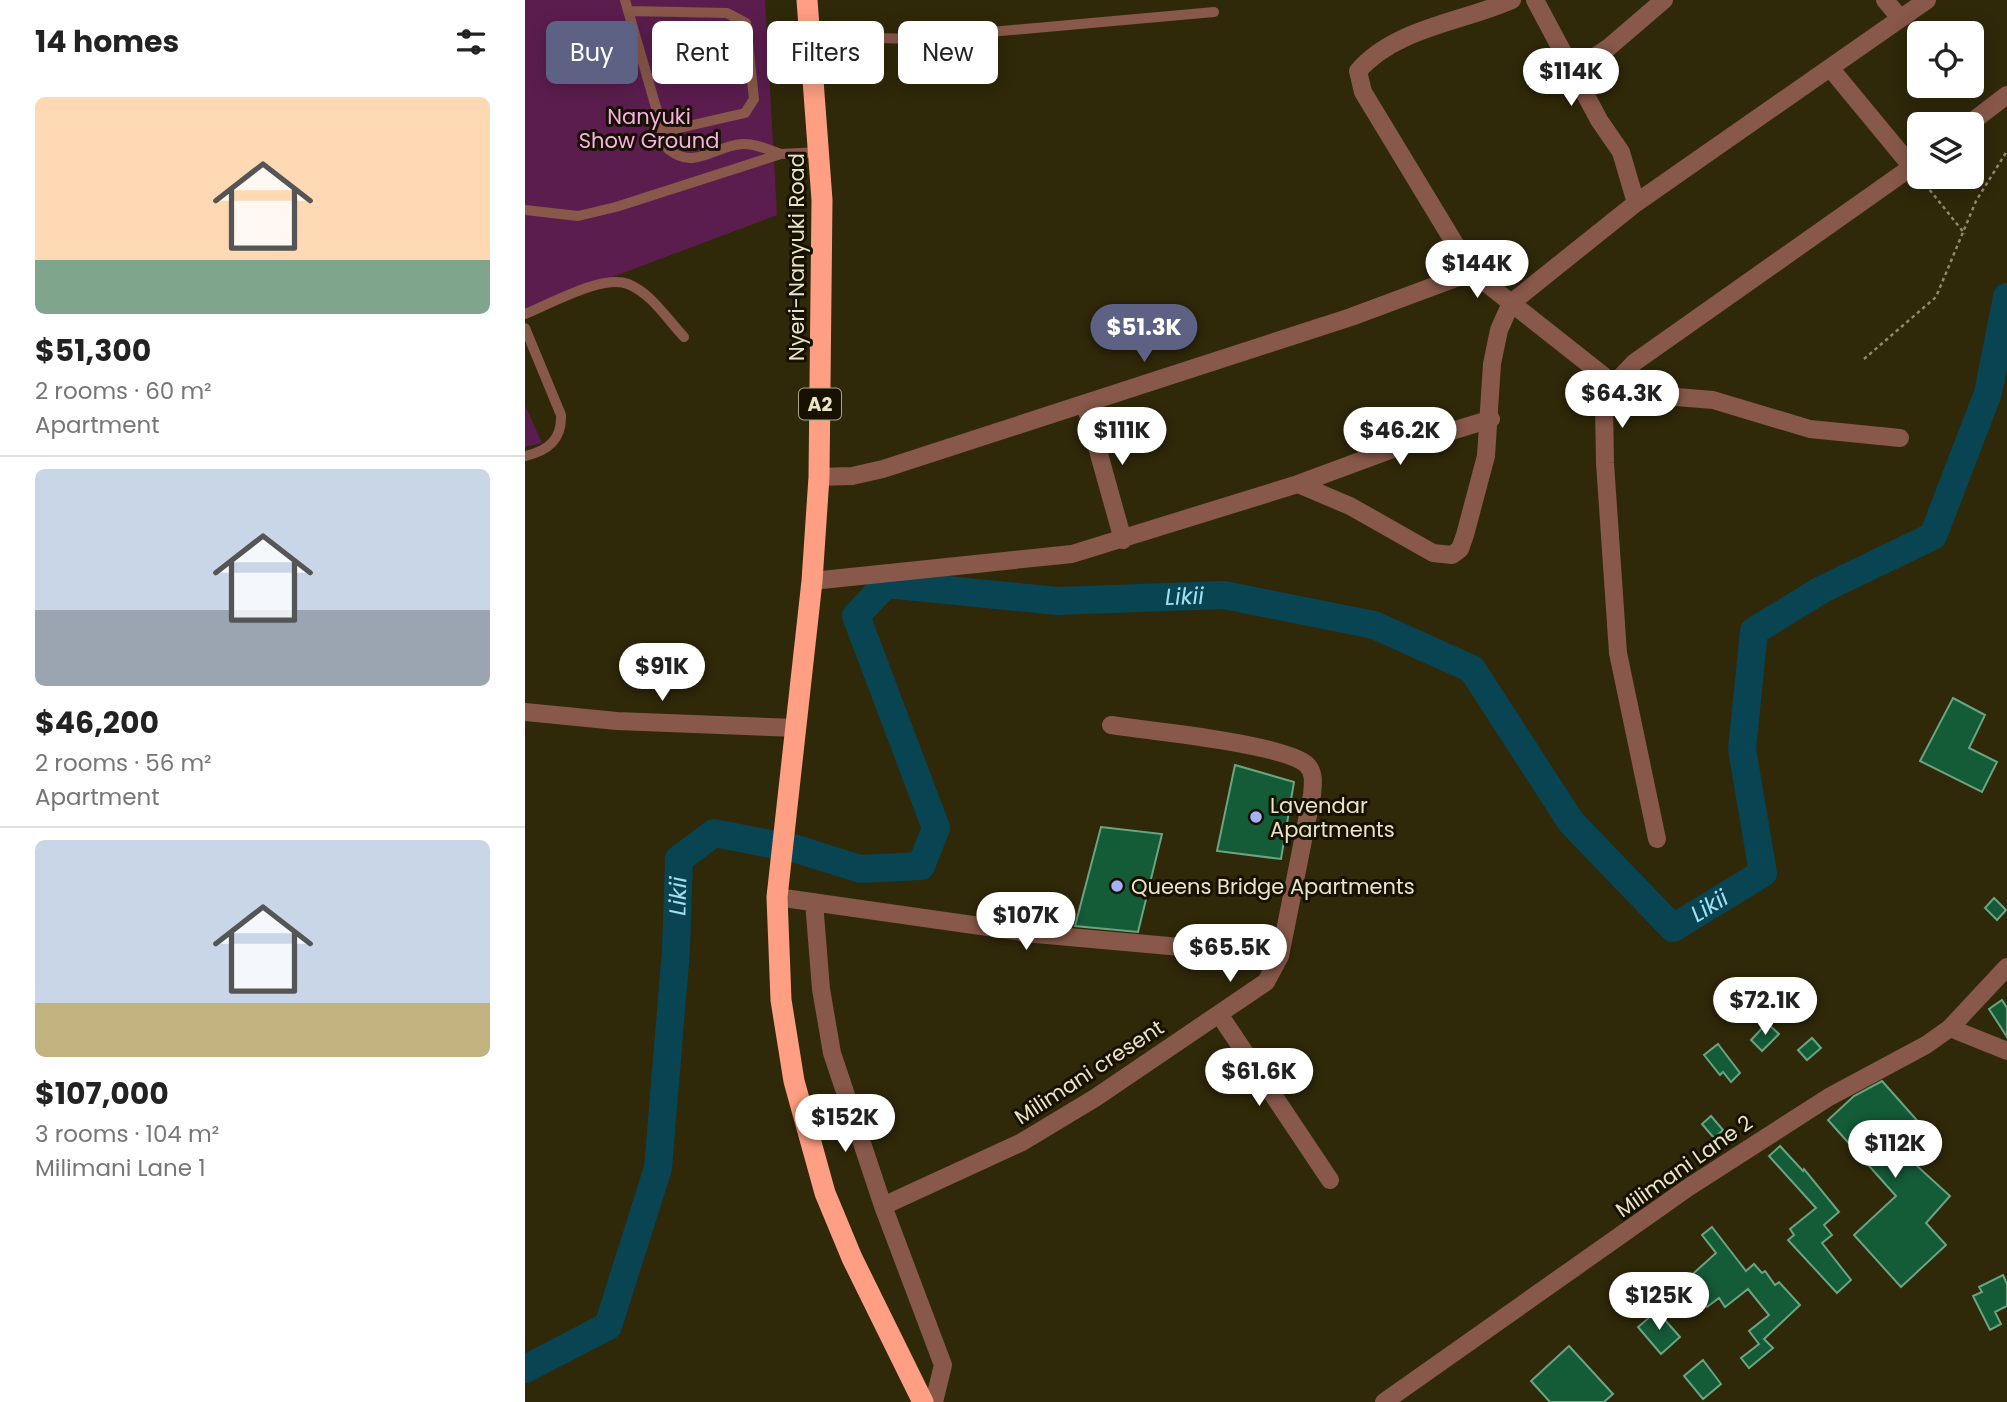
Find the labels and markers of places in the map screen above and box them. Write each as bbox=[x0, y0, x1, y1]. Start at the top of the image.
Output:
pin: $114K bbox=[1522, 48, 1620, 108]
pin: $144K bbox=[1428, 240, 1526, 300]
pin: $51.3K bbox=[1087, 304, 1201, 364]
pin: $64.3K bbox=[1565, 370, 1679, 430]
pin: $111K bbox=[1073, 407, 1171, 467]
pin: $46.2K bbox=[1343, 407, 1457, 467]
pin: $91K bbox=[621, 644, 703, 703]
place label: Lavendar Apartments bbox=[1270, 791, 1395, 844]
marker: Lavendar Apartments bbox=[1248, 809, 1264, 825]
place label: Queens Bridge Apartments bbox=[1131, 872, 1415, 901]
marker: Queens Bridge Apartments bbox=[1109, 878, 1125, 894]
pin: $107K bbox=[977, 892, 1075, 952]
pin: $65.5K bbox=[1173, 925, 1287, 984]
pin: $72.1K bbox=[1708, 978, 1822, 1037]
pin: $61.6K bbox=[1202, 1048, 1316, 1108]
pin: $152K bbox=[796, 1094, 894, 1154]
pin: $112K bbox=[1846, 1120, 1944, 1180]
pin: $125K bbox=[1610, 1272, 1708, 1332]

